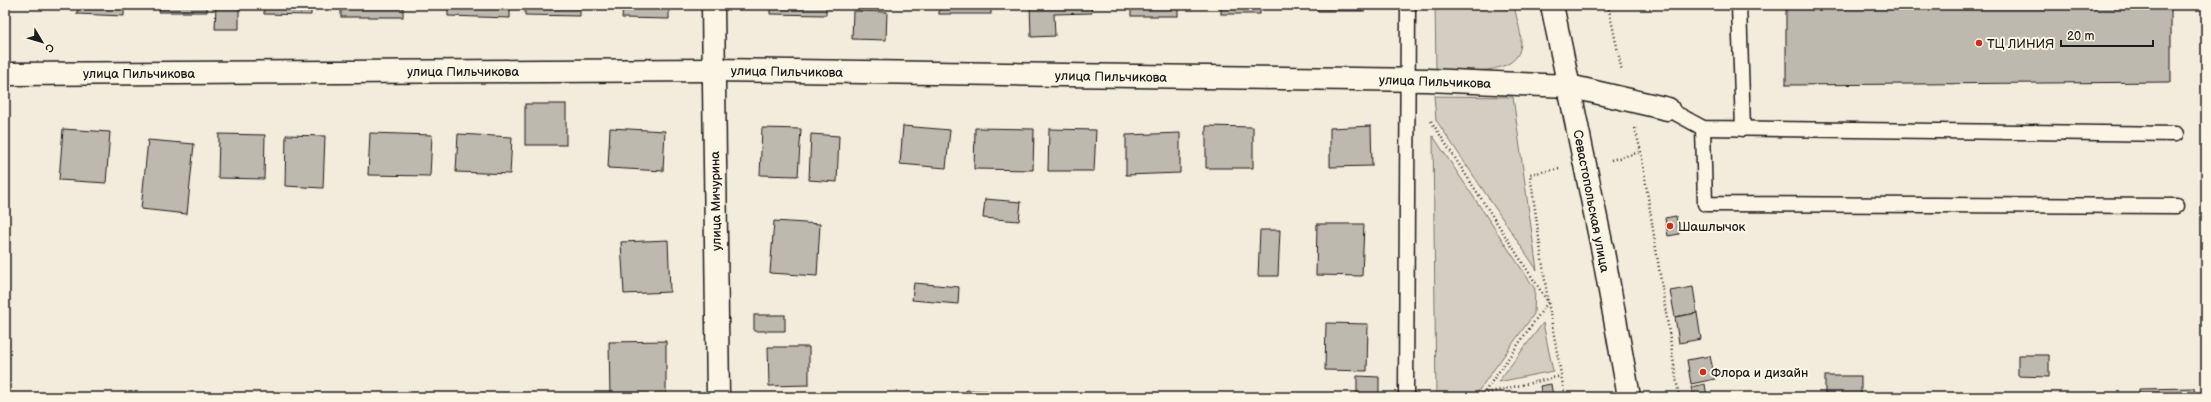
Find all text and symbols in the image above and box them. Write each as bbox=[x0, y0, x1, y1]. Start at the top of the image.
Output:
north arrow bbox=[22, 22, 62, 62]
scale bar bbox=[2061, 22, 2153, 48]
text: 20 m bbox=[2067, 29, 2094, 44]
place label: ТЦ ЛИНИЯ bbox=[1987, 36, 2054, 52]
marker: ТЦ ЛИНИЯ bbox=[1974, 38, 1984, 48]
text: С bbox=[42, 41, 57, 55]
street label: улица Пильчикова bbox=[731, 63, 844, 81]
street label: улица Пильчикова bbox=[407, 64, 519, 80]
street label: улица Пильчикова bbox=[83, 66, 195, 82]
street label: улица Пильчикова bbox=[1055, 68, 1168, 86]
street label: улица Пильчикова bbox=[1379, 72, 1492, 92]
street label: Севастопольская улица bbox=[1569, 129, 1613, 274]
street label: улица Мичурина bbox=[707, 151, 725, 251]
place label: Шашлычок bbox=[1678, 219, 1746, 235]
marker: Шашлычок bbox=[1665, 221, 1675, 231]
place label: Флора и дизайн bbox=[1711, 365, 1808, 381]
marker: Флора и дизайн bbox=[1698, 367, 1708, 377]

